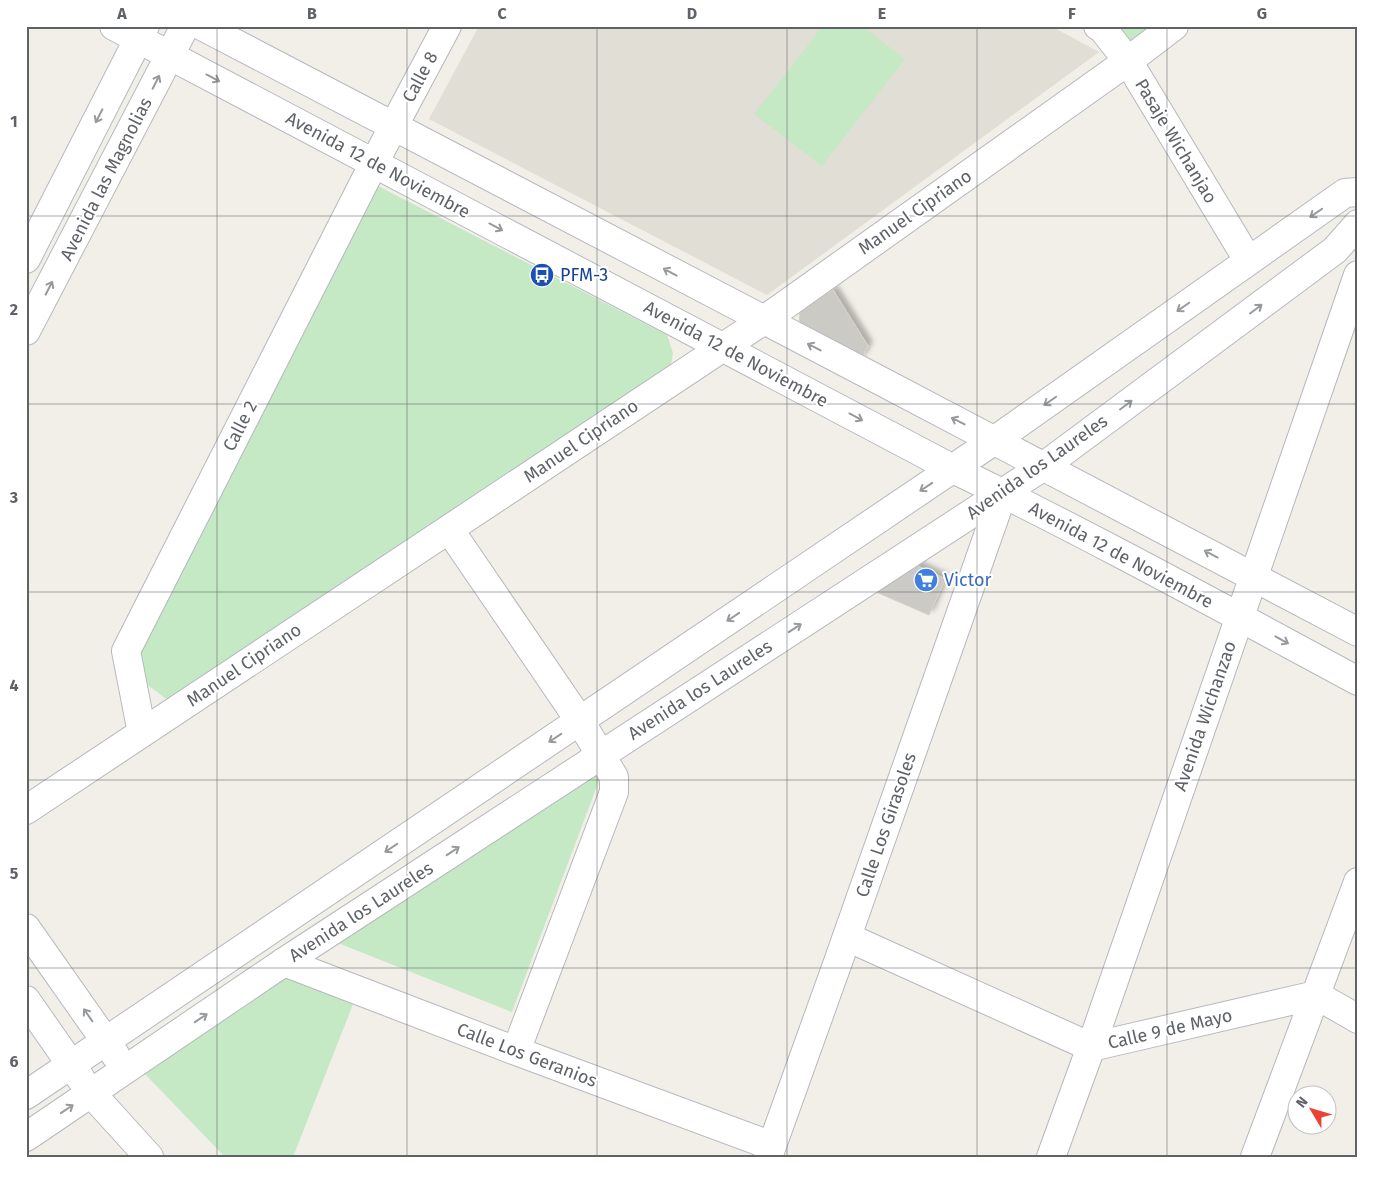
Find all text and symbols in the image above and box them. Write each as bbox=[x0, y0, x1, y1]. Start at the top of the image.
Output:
text: A bbox=[116, 4, 127, 23]
text: B bbox=[307, 4, 317, 23]
text: C bbox=[497, 4, 507, 23]
text: D bbox=[687, 4, 697, 23]
text: E bbox=[878, 4, 886, 23]
text: F bbox=[1068, 4, 1076, 23]
text: G bbox=[1257, 4, 1267, 23]
street label: Calle 8 bbox=[398, 48, 443, 106]
one-way arrow bbox=[205, 73, 220, 83]
one-way arrow bbox=[151, 74, 161, 89]
street label: Pasaje Wichanjao bbox=[1130, 75, 1222, 207]
street label: Avenida las Magnolias bbox=[55, 94, 157, 264]
street label: Avenida 12 de Noviembre bbox=[282, 107, 474, 223]
one-way arrow bbox=[94, 109, 104, 124]
text: 1 bbox=[10, 112, 18, 131]
street label: Manuel Cipriano bbox=[854, 165, 976, 259]
one-way arrow bbox=[1309, 208, 1323, 218]
one-way arrow bbox=[488, 223, 503, 232]
bus stop icon: PFM-3 bbox=[529, 262, 555, 288]
place label: PFM-3 bbox=[560, 264, 608, 286]
one-way arrow bbox=[663, 267, 678, 276]
one-way arrow bbox=[45, 281, 54, 296]
street label: Avenida 12 de Noviembre bbox=[640, 296, 832, 412]
text: 2 bbox=[10, 300, 18, 319]
one-way arrow bbox=[1176, 302, 1190, 312]
one-way arrow bbox=[1249, 303, 1262, 314]
one-way arrow bbox=[807, 342, 822, 351]
street label: Manuel Cipriano bbox=[520, 395, 642, 487]
one-way arrow bbox=[1043, 396, 1057, 406]
street label: Calle 2 bbox=[218, 397, 262, 455]
one-way arrow bbox=[1119, 400, 1133, 410]
street label: Avenida los Laureles bbox=[962, 410, 1112, 524]
one-way arrow bbox=[848, 413, 863, 423]
one-way arrow bbox=[951, 416, 966, 426]
one-way arrow bbox=[919, 482, 933, 492]
text: 3 bbox=[9, 488, 18, 507]
street label: Avenida 12 de Noviembre bbox=[1025, 497, 1217, 613]
one-way arrow bbox=[1203, 549, 1218, 559]
supermarket icon: Victor bbox=[913, 567, 939, 593]
place label: Victor bbox=[944, 569, 991, 591]
one-way arrow bbox=[726, 612, 740, 623]
street label: Manuel Cipriano bbox=[183, 619, 305, 711]
one-way arrow bbox=[787, 623, 801, 633]
street label: Avenida los Laureles bbox=[624, 635, 776, 745]
one-way arrow bbox=[1274, 636, 1289, 645]
street label: Avenida Wichanzao bbox=[1169, 638, 1241, 794]
text: 4 bbox=[9, 676, 19, 695]
one-way arrow bbox=[548, 733, 562, 743]
street label: Calle Los Girasoles bbox=[851, 750, 921, 900]
one-way arrow bbox=[385, 844, 399, 854]
one-way arrow bbox=[446, 846, 460, 856]
street label: Avenida los Laureles bbox=[285, 857, 437, 967]
text: 5 bbox=[10, 864, 19, 883]
street label: Calle 9 de Mayo bbox=[1106, 1004, 1234, 1054]
one-way arrow bbox=[83, 1008, 93, 1022]
one-way arrow bbox=[194, 1013, 208, 1023]
street label: Calle Los Geranios bbox=[454, 1018, 600, 1092]
text: 6 bbox=[9, 1052, 19, 1071]
north arrow bbox=[1286, 1086, 1336, 1136]
text: N bbox=[1293, 1093, 1312, 1111]
one-way arrow bbox=[59, 1104, 73, 1114]

